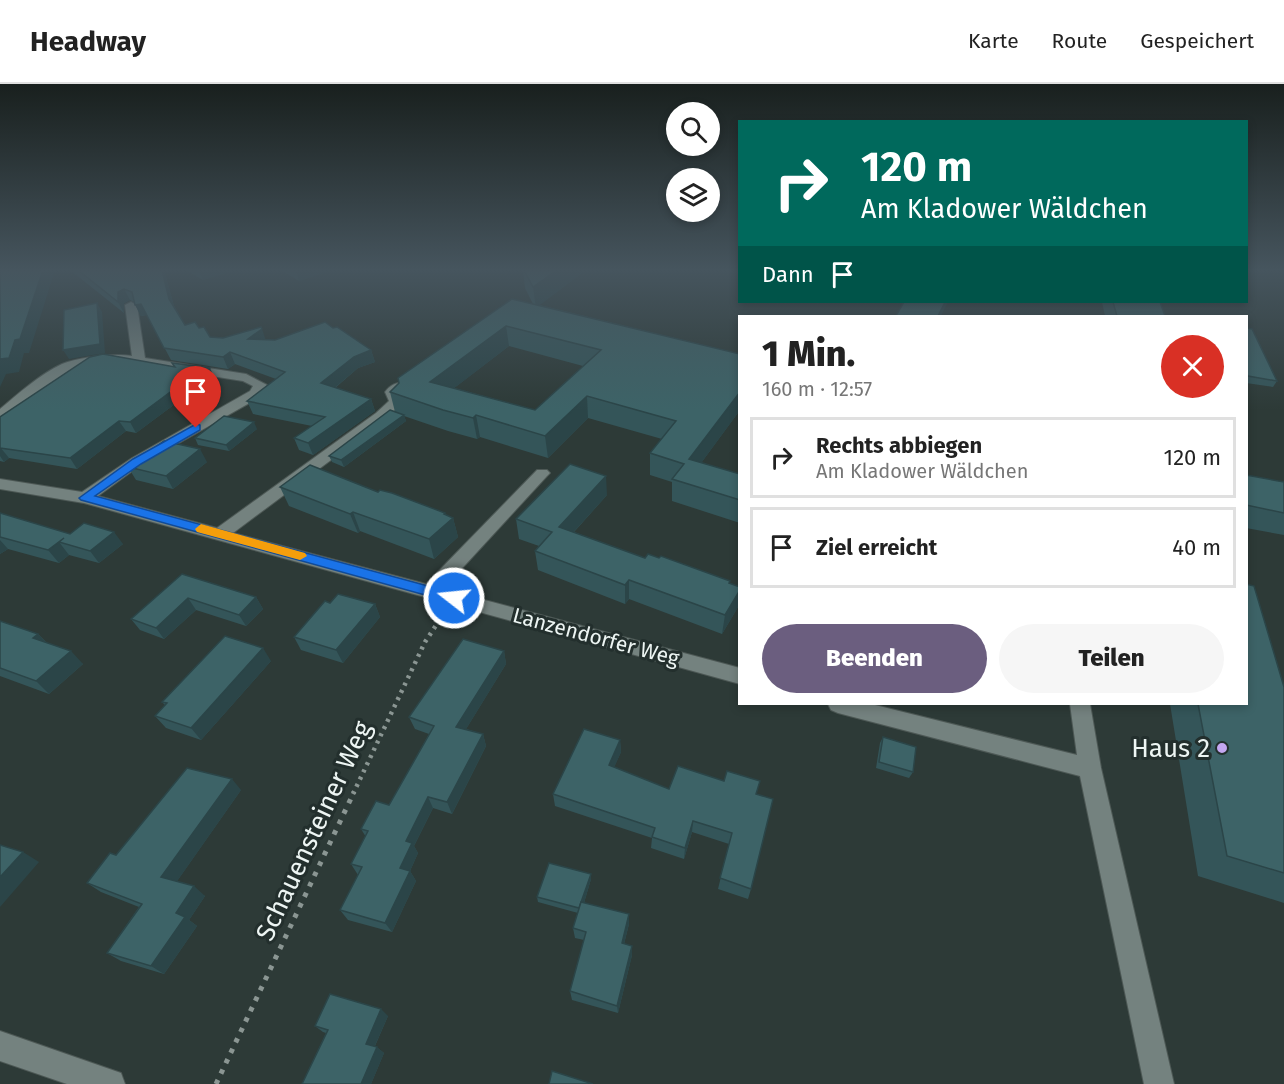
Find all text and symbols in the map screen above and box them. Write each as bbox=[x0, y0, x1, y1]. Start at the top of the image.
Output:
text: Headway bbox=[30, 25, 146, 58]
text: Karte bbox=[968, 28, 1019, 54]
text: Route bbox=[1052, 28, 1107, 54]
text: Gespeichert bbox=[1140, 28, 1254, 54]
map controls bbox=[666, 102, 720, 222]
button: search bbox=[666, 102, 720, 156]
text: 120 m bbox=[861, 142, 972, 192]
icon: right bbox=[762, 144, 840, 222]
button: layers bbox=[666, 168, 720, 222]
text: Am Kladower Wäldchen bbox=[861, 193, 1148, 225]
icon: arrive bbox=[826, 258, 859, 291]
text: Dann bbox=[762, 261, 814, 288]
text: 1 Min. bbox=[762, 332, 855, 376]
button: close bbox=[1161, 335, 1224, 398]
pin bbox=[170, 366, 221, 428]
icon: arrive bbox=[179, 375, 212, 408]
text: 160 m · 12:57 bbox=[762, 377, 872, 401]
text: Rechts abbiegen bbox=[816, 432, 982, 459]
icon: right bbox=[765, 441, 798, 474]
text: 120 m bbox=[1164, 444, 1221, 471]
text: Am Kladower Wäldchen bbox=[816, 459, 1028, 483]
icon: arrive bbox=[765, 531, 798, 564]
text: Ziel erreicht bbox=[816, 534, 937, 561]
text: 40 m bbox=[1172, 534, 1221, 561]
position arrow bbox=[422, 566, 486, 630]
street label: Lanzendorfer Weg bbox=[510, 602, 682, 672]
button: Beenden bbox=[762, 624, 987, 693]
button: Teilen bbox=[999, 624, 1224, 693]
street label: Schauensteiner Weg bbox=[250, 716, 379, 946]
place label: Haus 2 bbox=[1131, 733, 1210, 764]
marker: Haus 2 bbox=[1215, 741, 1229, 755]

